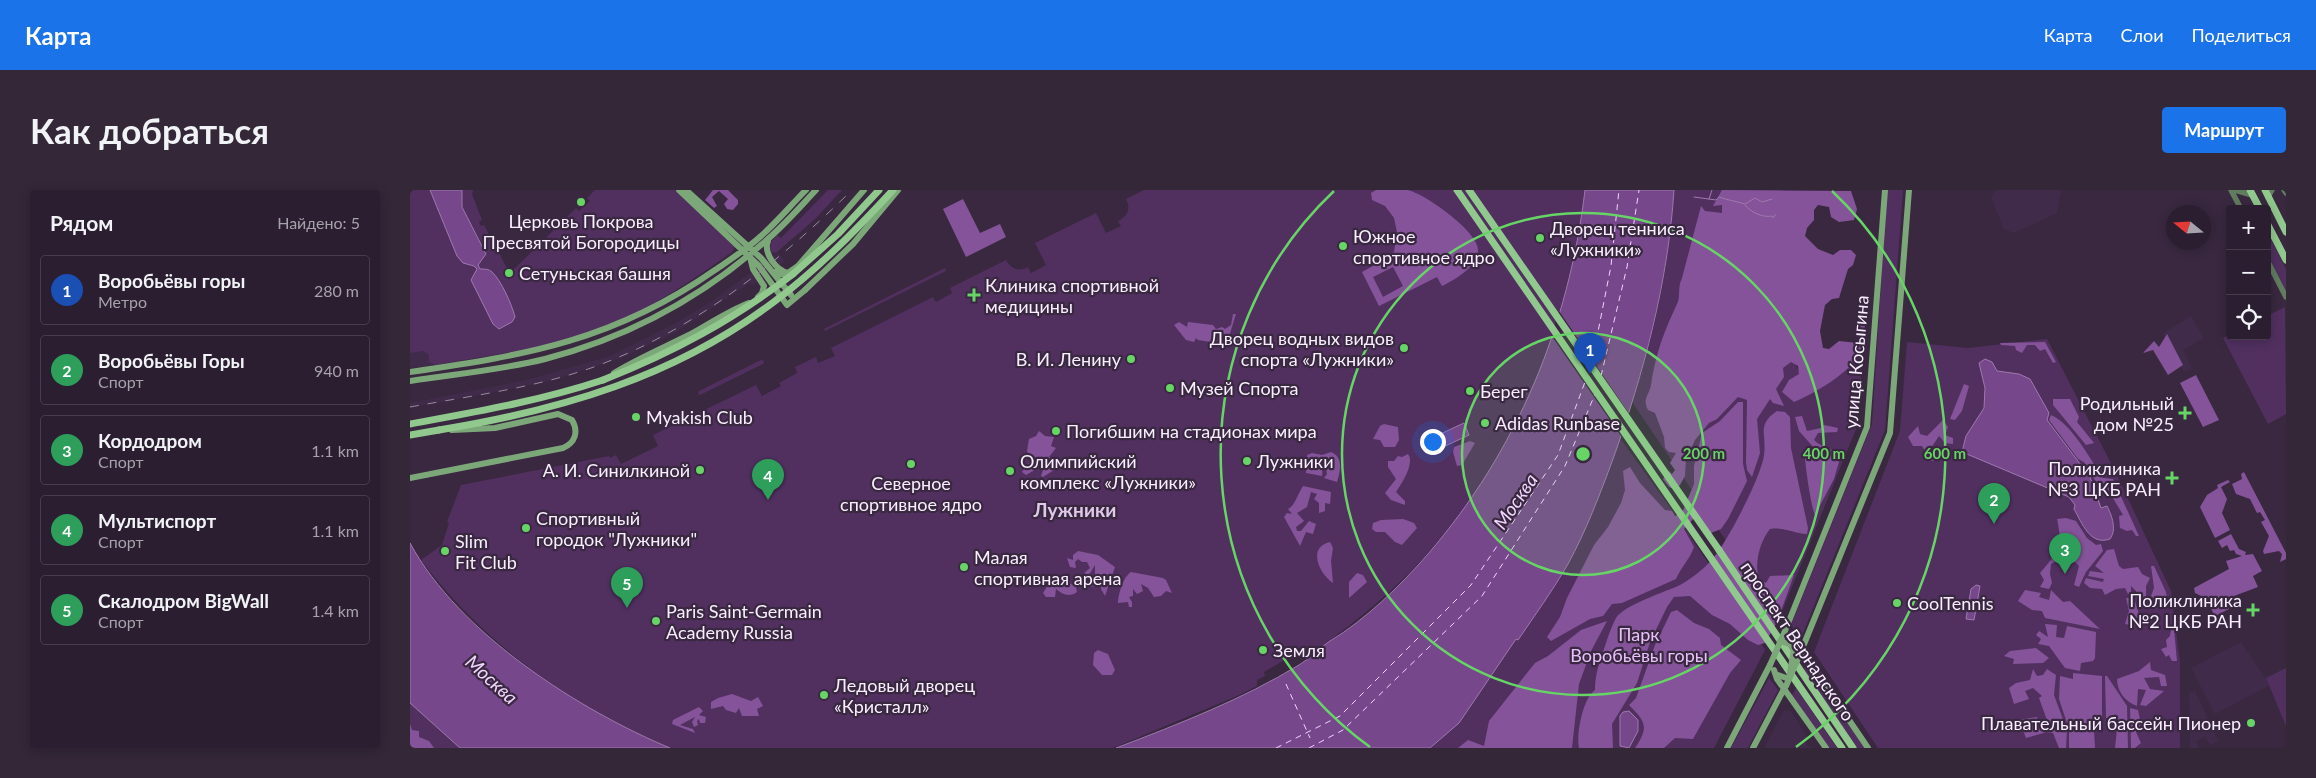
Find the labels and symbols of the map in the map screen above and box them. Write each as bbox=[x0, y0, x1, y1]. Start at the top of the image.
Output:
marker: Церковь Покрова Пресвятой Богородицы bbox=[575, 196, 587, 208]
north arrow bbox=[2166, 205, 2211, 250]
place label: Церковь Покрова Пресвятой Богородицы bbox=[483, 210, 679, 253]
place label: Дворец тенниса «Лужники» bbox=[1550, 217, 1685, 260]
place label: Южное спортивное ядро bbox=[1353, 225, 1495, 268]
marker: Дворец тенниса «Лужники» bbox=[1534, 232, 1546, 244]
marker: Южное спортивное ядро bbox=[1337, 240, 1349, 252]
place label: Сетуньская башня bbox=[519, 262, 671, 284]
marker: Сетуньская башня bbox=[503, 267, 515, 279]
place label: Клиника спортивной медицины bbox=[985, 274, 1159, 317]
marker: Клиника спортивной медицины bbox=[967, 288, 981, 302]
street label: улица Косыгина bbox=[1839, 294, 1873, 430]
place label: Дворец водных видов спорта «Лужники» bbox=[1210, 327, 1394, 370]
pin: 1 bbox=[1574, 333, 1606, 374]
marker: Дворец водных видов спорта «Лужники» bbox=[1398, 342, 1410, 354]
place label: В. И. Ленину bbox=[1016, 348, 1122, 370]
marker: В. И. Ленину bbox=[1125, 353, 1137, 365]
place label: Музей Спорта bbox=[1180, 377, 1298, 399]
place label: Берег bbox=[1480, 380, 1528, 402]
marker: Музей Спорта bbox=[1164, 382, 1176, 394]
marker: Берег bbox=[1464, 385, 1476, 397]
place label: Родильный дом №25 bbox=[2080, 392, 2174, 435]
place label: Myakish Club bbox=[646, 406, 753, 428]
marker: Родильный дом №25 bbox=[2178, 406, 2192, 420]
marker: Myakish Club bbox=[630, 411, 642, 423]
place label: Adidas Runbase bbox=[1495, 412, 1620, 434]
marker: Adidas Runbase bbox=[1479, 417, 1491, 429]
place label: Погибшим на стадионах мира bbox=[1066, 420, 1317, 442]
marker: Погибшим на стадионах мира bbox=[1050, 425, 1062, 437]
your location bbox=[1420, 429, 1446, 455]
text: 200 m bbox=[1683, 444, 1725, 462]
text: 400 m bbox=[1803, 444, 1845, 462]
text: 600 m bbox=[1924, 444, 1966, 462]
centre of rings bbox=[1574, 445, 1592, 463]
place label: Олимпийский комплекс «Лужники» bbox=[1020, 450, 1196, 493]
place label: Лужники bbox=[1256, 450, 1334, 472]
marker: Лужники bbox=[1241, 455, 1253, 467]
place label: Поликлиника №3 ЦКБ РАН bbox=[2047, 457, 2161, 500]
marker: Северное спортивное ядро bbox=[905, 458, 917, 470]
place label: А. И. Синилкиной bbox=[543, 459, 690, 481]
pin: 4 bbox=[752, 459, 784, 500]
marker: А. И. Синилкиной bbox=[694, 464, 706, 476]
marker: Олимпийский комплекс «Лужники» bbox=[1004, 465, 1016, 477]
water label: Москва bbox=[1488, 469, 1542, 533]
marker: Поликлиника №3 ЦКБ РАН bbox=[2165, 471, 2179, 485]
place label: Северное спортивное ядро bbox=[840, 472, 982, 515]
pin: 2 bbox=[1978, 483, 2010, 524]
district label: Лужники bbox=[1033, 498, 1116, 521]
place label: Спортивный городок "Лужники" bbox=[536, 507, 697, 550]
marker: Спортивный городок "Лужники" bbox=[520, 522, 532, 534]
place label: Slim Fit Club bbox=[455, 530, 517, 573]
pin: 3 bbox=[2049, 533, 2081, 574]
marker: Slim Fit Club bbox=[439, 545, 451, 557]
place label: Малая спортивная арена bbox=[974, 546, 1121, 589]
street label: проспект Вернадского bbox=[1736, 557, 1860, 725]
marker: Малая спортивная арена bbox=[958, 561, 970, 573]
pin: 5 bbox=[611, 567, 643, 608]
place label: Поликлиника №2 ЦКБ РАН bbox=[2128, 589, 2242, 632]
place label: CoolTennis bbox=[1907, 592, 1994, 614]
marker: CoolTennis bbox=[1891, 597, 1903, 609]
place label: Paris Saint-Germain Academy Russia bbox=[666, 600, 822, 643]
marker: Поликлиника №2 ЦКБ РАН bbox=[2246, 603, 2260, 617]
marker: Paris Saint-Germain Academy Russia bbox=[650, 615, 662, 627]
park label: Парк Воробьёвы горы bbox=[1570, 623, 1708, 666]
place label: Земля bbox=[1273, 639, 1325, 661]
marker: Земля bbox=[1257, 644, 1269, 656]
water label: Москва bbox=[461, 650, 523, 708]
place label: Ледовый дворец «Кристалл» bbox=[833, 674, 975, 717]
marker: Ледовый дворец «Кристалл» bbox=[818, 689, 830, 701]
place label: Плавательный бассейн Пионер bbox=[1981, 712, 2241, 734]
marker: Плавательный бассейн Пионер bbox=[2245, 717, 2257, 729]

